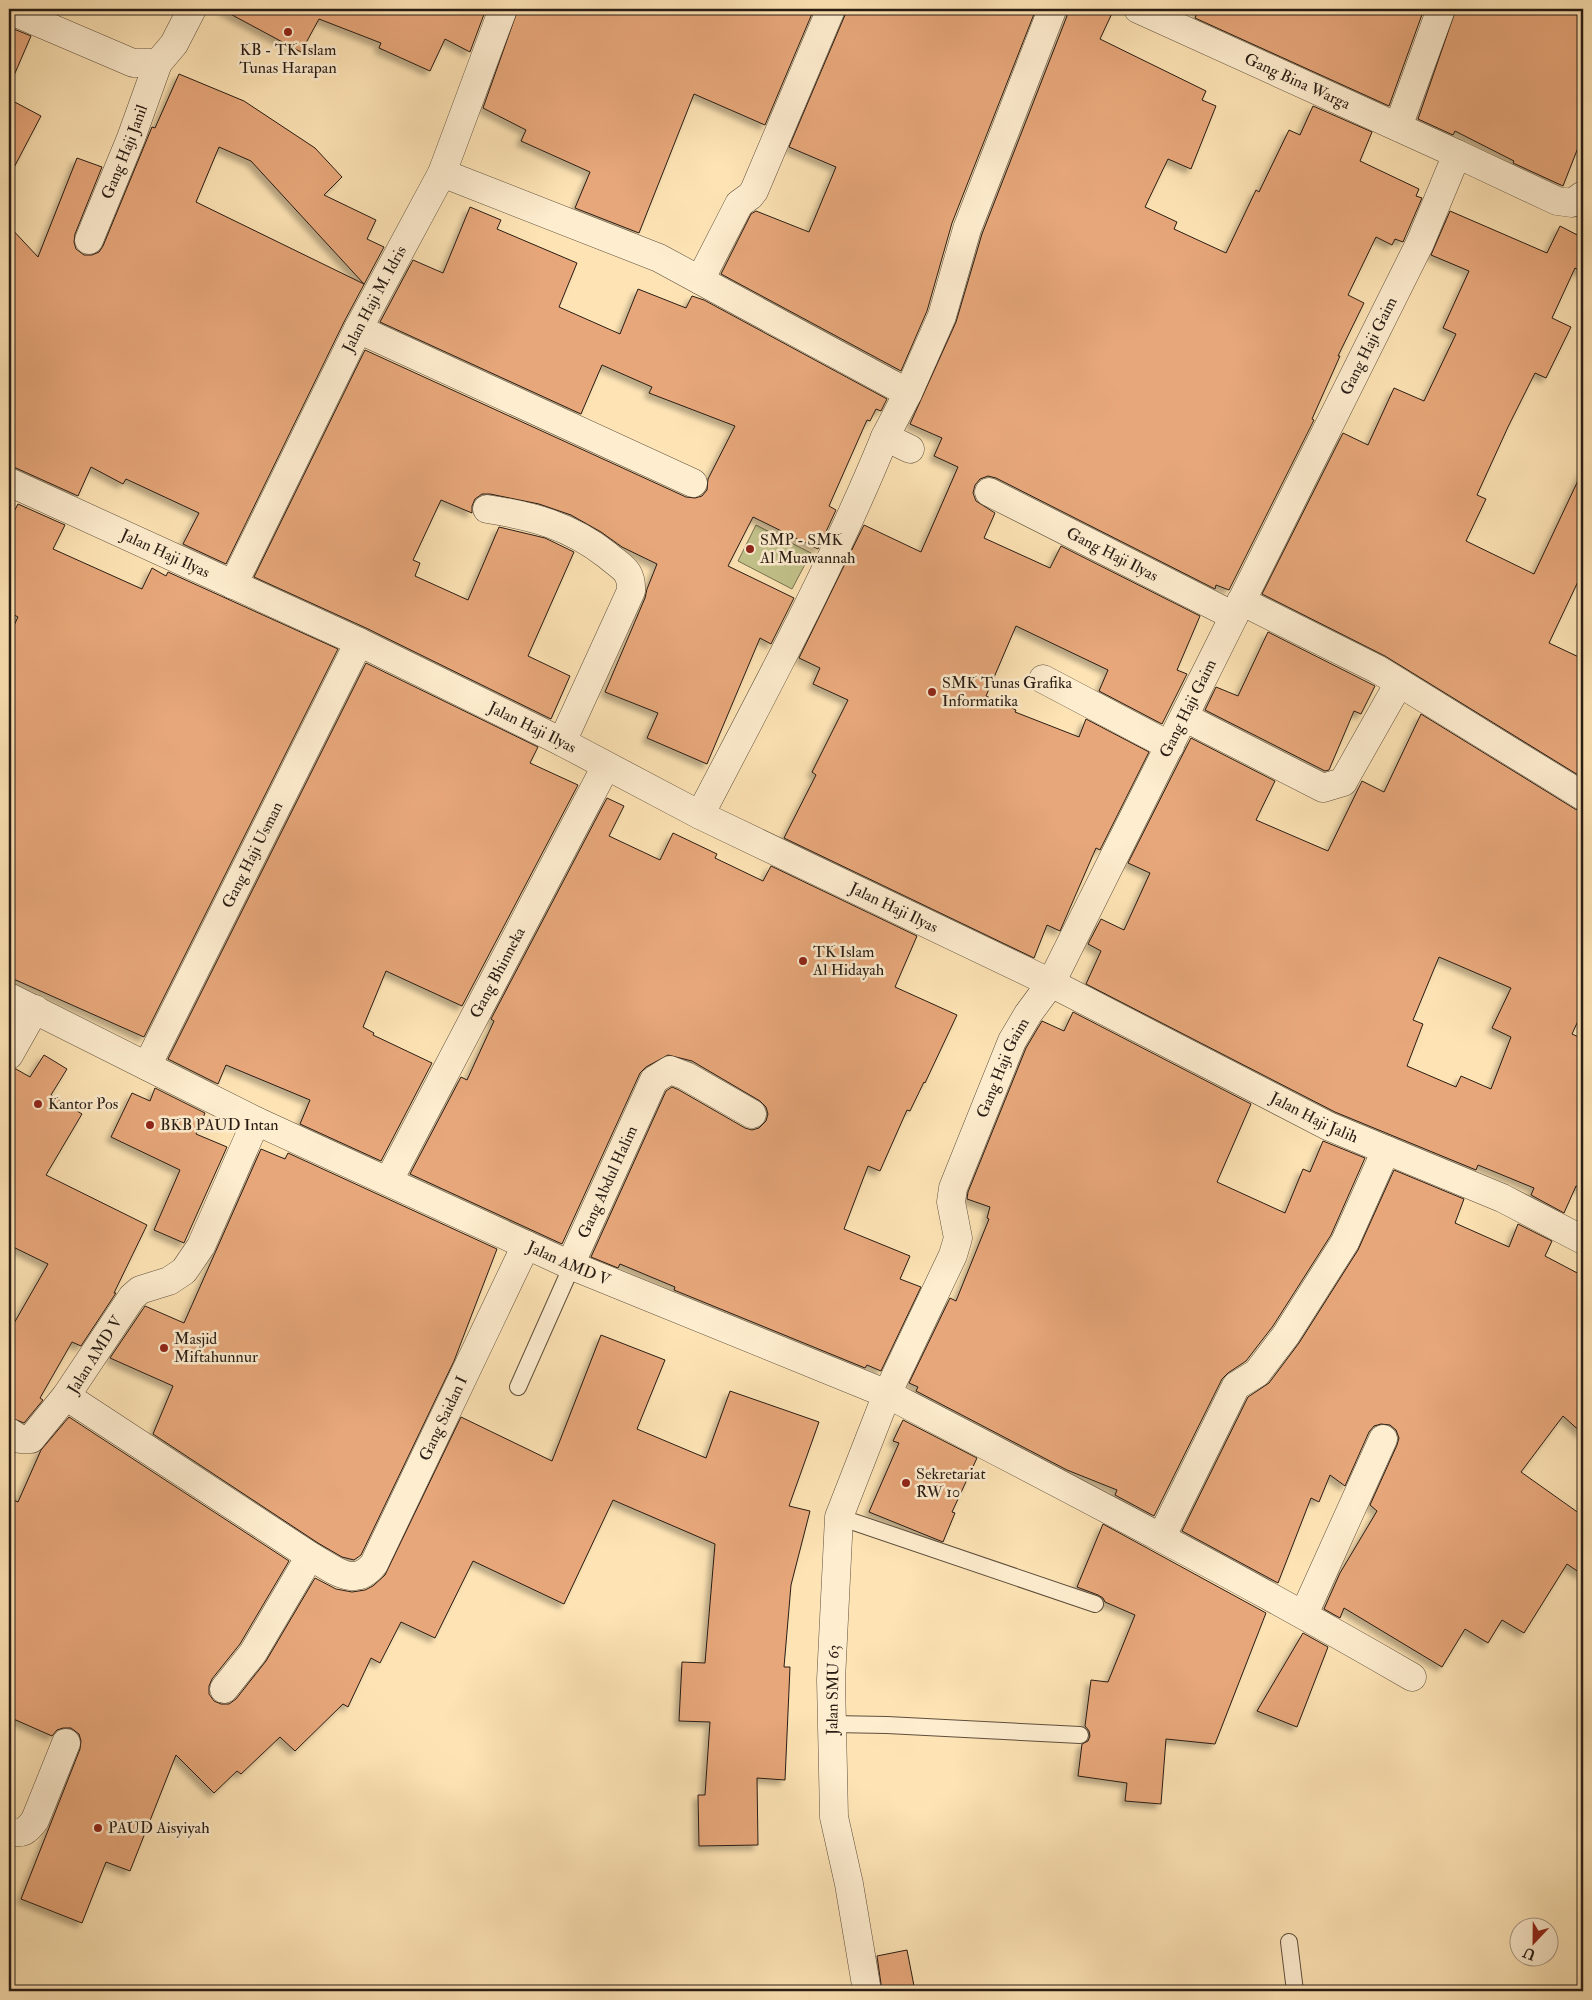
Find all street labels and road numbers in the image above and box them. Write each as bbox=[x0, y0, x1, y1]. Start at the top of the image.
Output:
street label: Gang Bina Warga bbox=[1241, 49, 1354, 114]
street label: Gang Haji Janil bbox=[97, 102, 152, 202]
street label: Jalan Haji M. Idris bbox=[338, 242, 411, 357]
street label: Gang Haji Gaim bbox=[1336, 293, 1402, 399]
street label: Gang Haji Ilyas bbox=[1063, 523, 1161, 586]
street label: Jalan Haji Ilyas bbox=[116, 524, 213, 582]
street label: Gang Haji Gaim bbox=[1155, 656, 1221, 761]
street label: Jalan Haji Ilyas bbox=[484, 697, 580, 758]
street label: Gang Haji Usman bbox=[218, 798, 288, 911]
street label: Jalan Haji Ilyas bbox=[845, 878, 941, 937]
street label: Gang Bhinneka bbox=[466, 923, 530, 1022]
street label: Gang Haji Gaim bbox=[972, 1014, 1034, 1121]
street label: Jalan Haji Jalih bbox=[1265, 1087, 1362, 1148]
street label: Gang Abdul Halim bbox=[573, 1122, 642, 1242]
street label: Jalan AMD V bbox=[523, 1236, 614, 1291]
street label: Jalan AMD V bbox=[63, 1312, 128, 1399]
street label: Gang Saidan I bbox=[415, 1373, 472, 1464]
street label: Jalan SMU 63 bbox=[822, 1645, 845, 1736]

